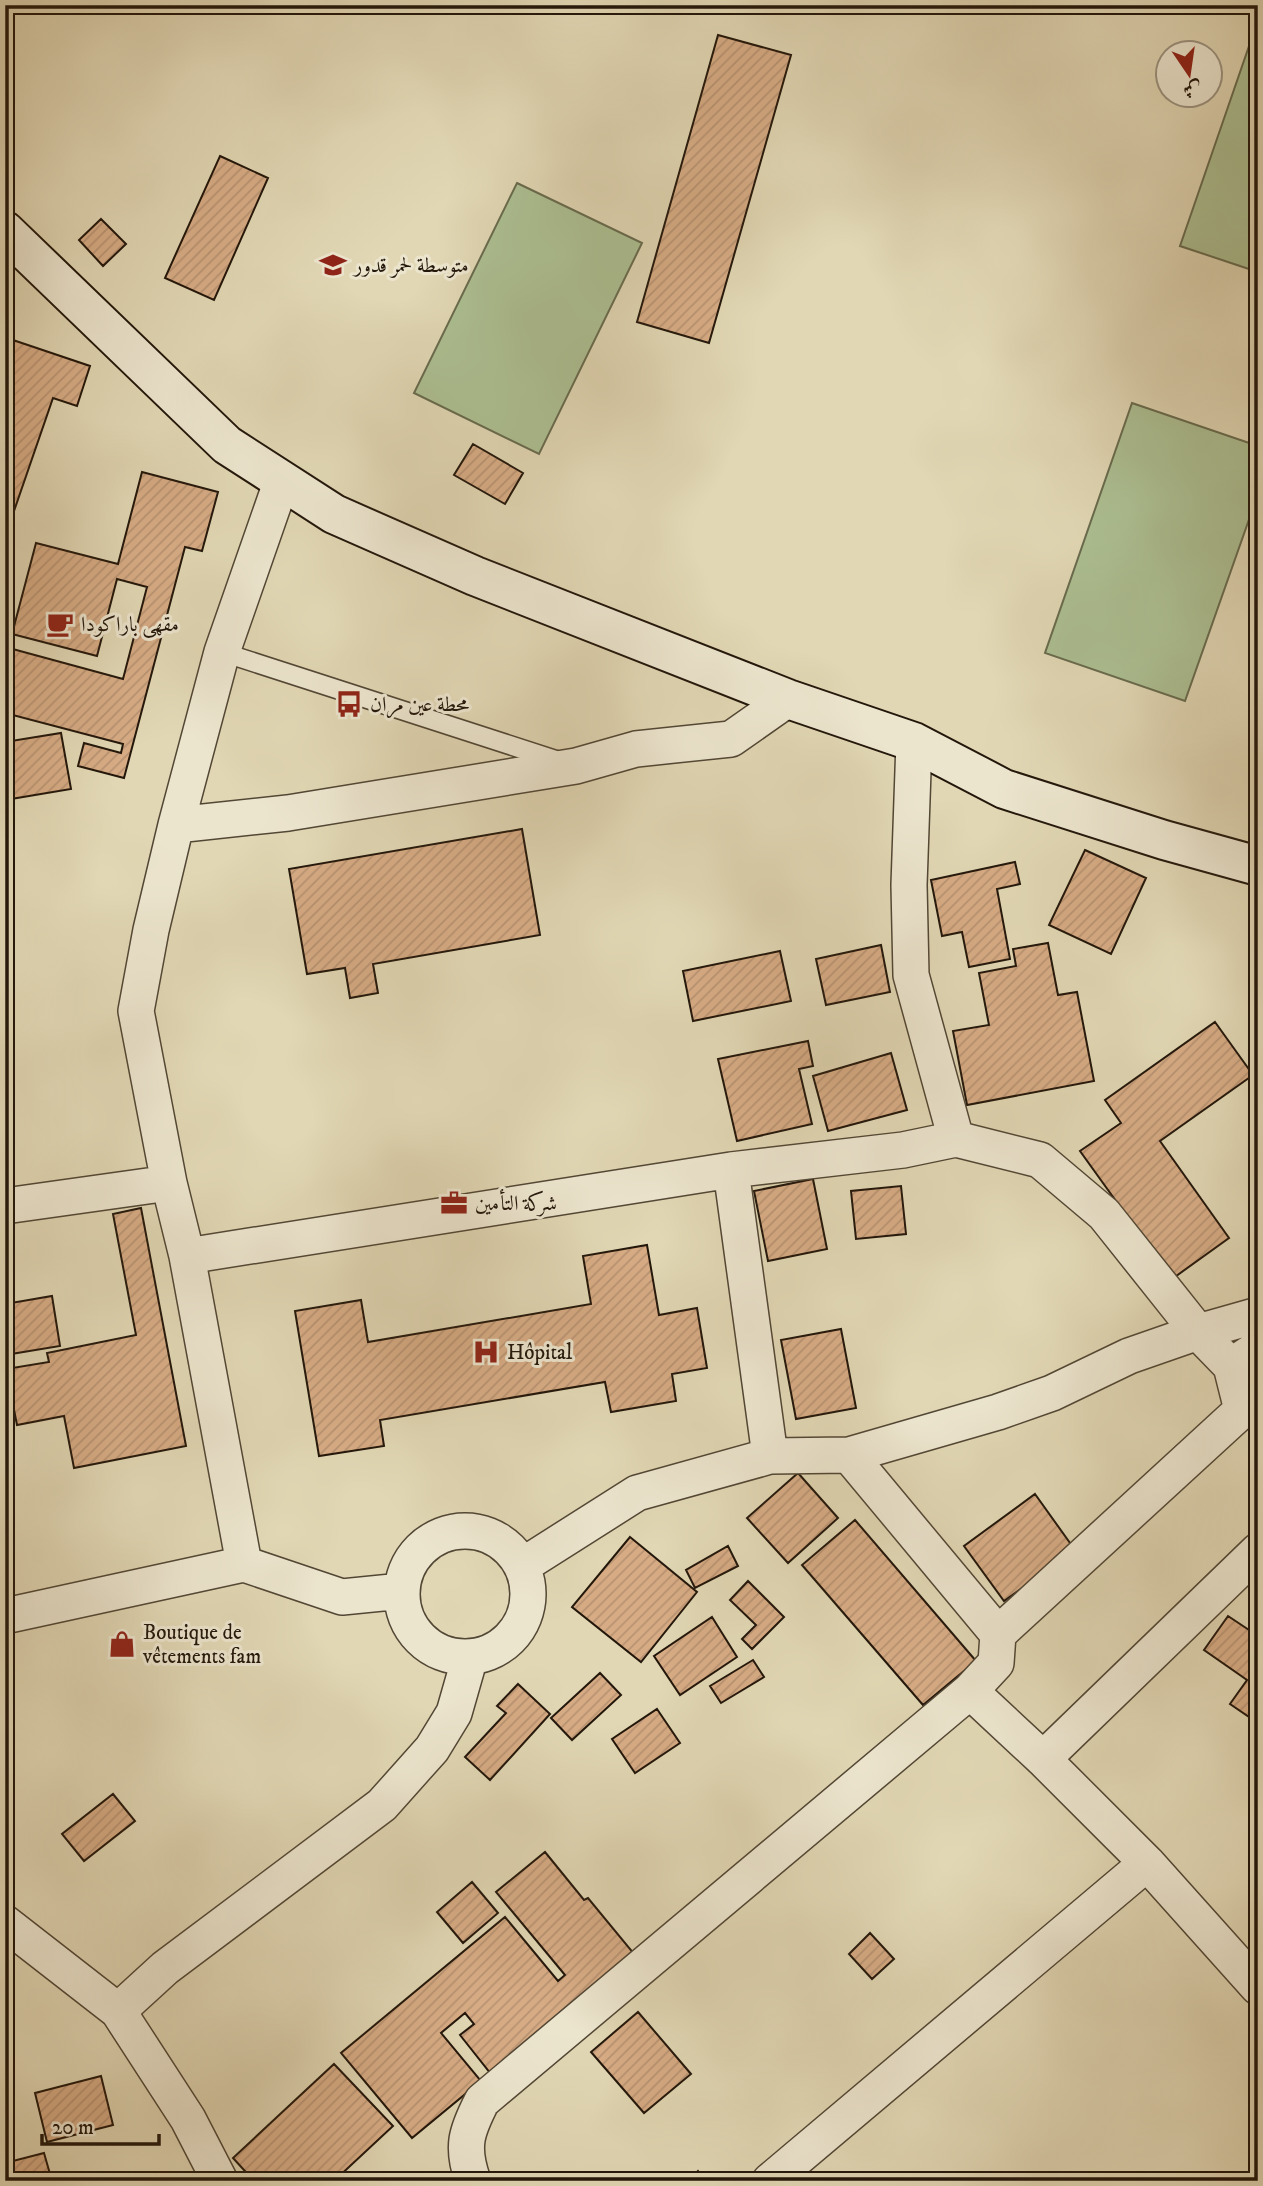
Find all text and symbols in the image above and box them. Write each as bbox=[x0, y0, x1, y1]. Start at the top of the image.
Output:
north arrow bbox=[1154, 38, 1224, 108]
text: ش bbox=[1181, 76, 1204, 102]
school or university icon: متوسطة لحمر قدور bbox=[318, 250, 348, 280]
place label: متوسطة لحمر قدور bbox=[352, 253, 469, 279]
cafe icon: مقهى باراكودا bbox=[45, 609, 75, 639]
place label: مقهى باراكودا bbox=[81, 612, 179, 638]
bus stop icon: محطة عين مران bbox=[334, 689, 364, 719]
place label: محطة عين مران bbox=[370, 692, 469, 719]
office icon: شركة التأمين bbox=[439, 1188, 469, 1218]
place label: شركة التأمين bbox=[475, 1188, 557, 1217]
hospital icon: Hôpital bbox=[471, 1337, 501, 1367]
place label: Hôpital bbox=[507, 1340, 573, 1366]
place label: Boutique de vêtements fam bbox=[142, 1620, 261, 1670]
shop icon: Boutique de vêtements fam bbox=[107, 1629, 137, 1659]
scale bar bbox=[42, 2102, 159, 2146]
text: 20 m bbox=[52, 2115, 94, 2141]

